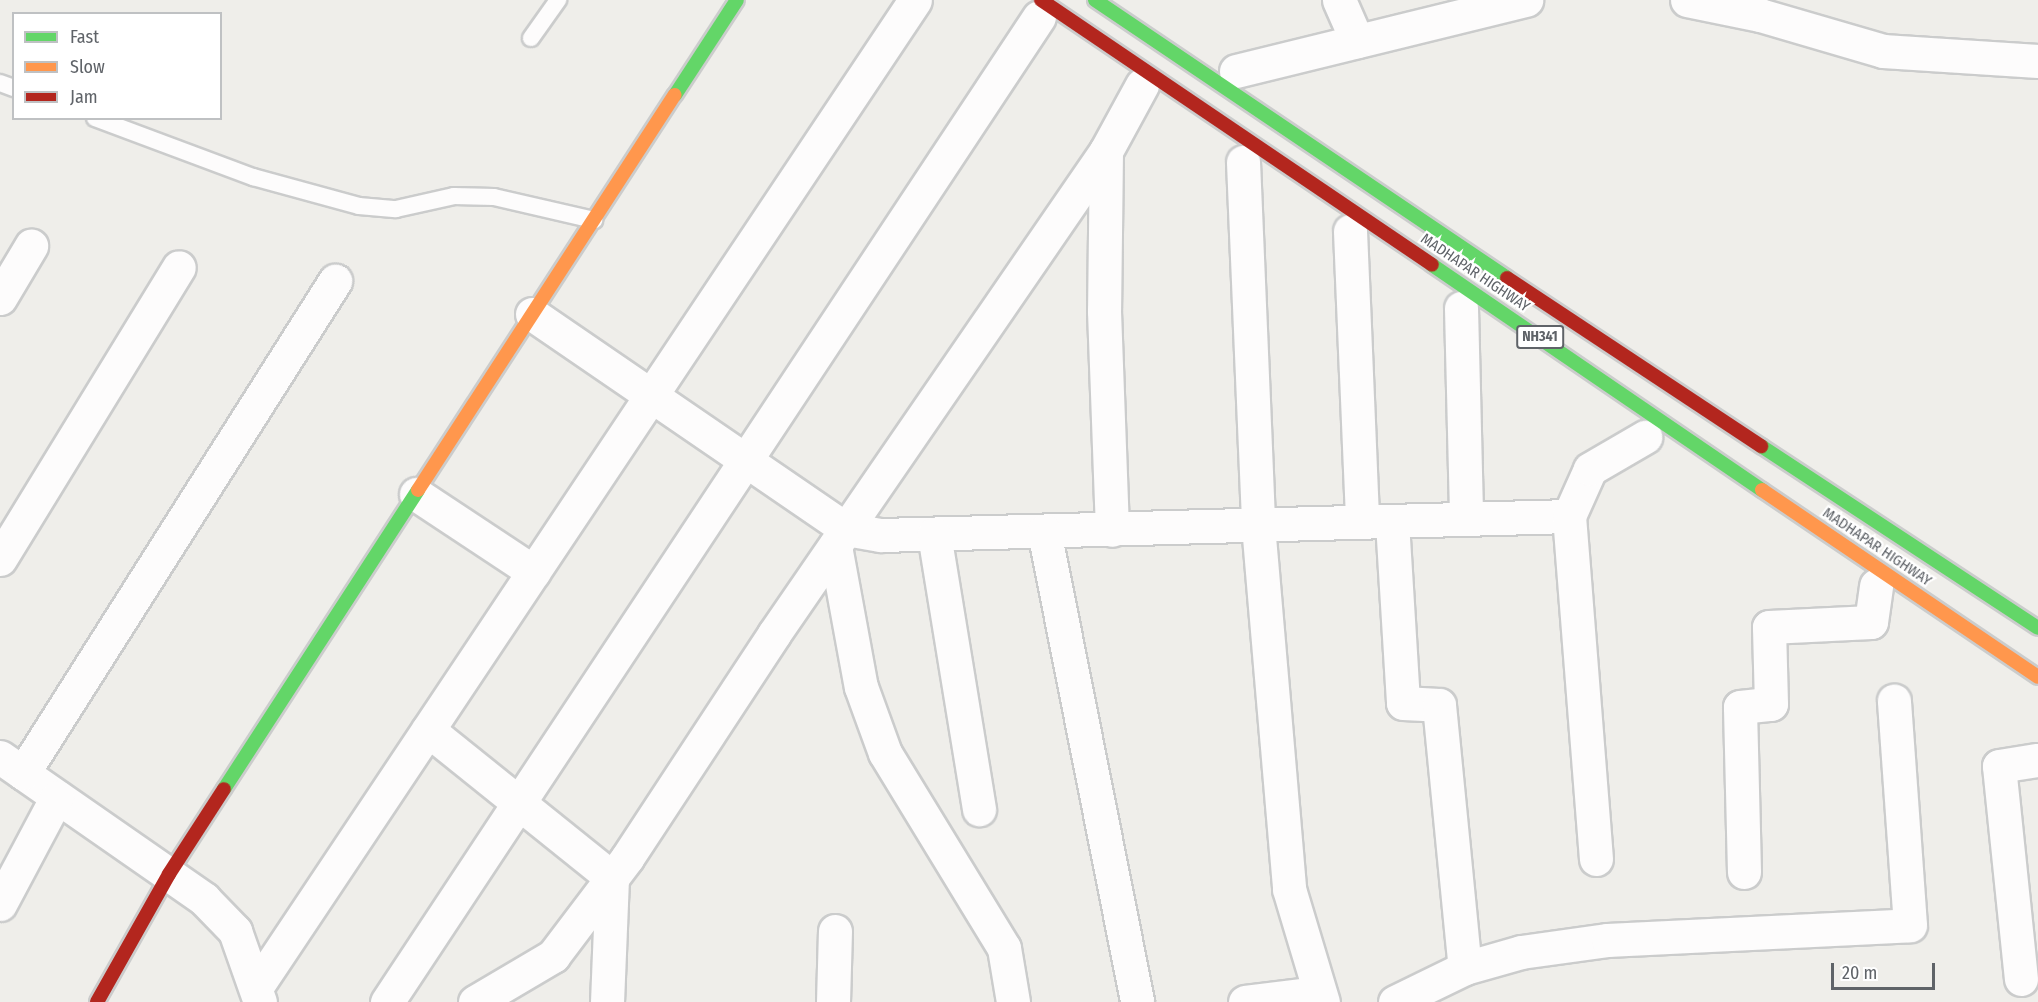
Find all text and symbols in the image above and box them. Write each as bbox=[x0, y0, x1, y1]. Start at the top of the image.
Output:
legend bbox=[12, 12, 222, 120]
text: Fast bbox=[70, 26, 99, 48]
text: Slow bbox=[70, 56, 105, 78]
text: Jam bbox=[70, 86, 98, 108]
street label: MADHAPAR HIGHWAY bbox=[1417, 230, 1533, 316]
road number: NH341 bbox=[1516, 326, 1564, 348]
street label: MADHAPAR HIGHWAY bbox=[1819, 504, 1935, 590]
scale bar bbox=[1834, 951, 1938, 989]
text: 20 m bbox=[1842, 962, 1877, 984]

